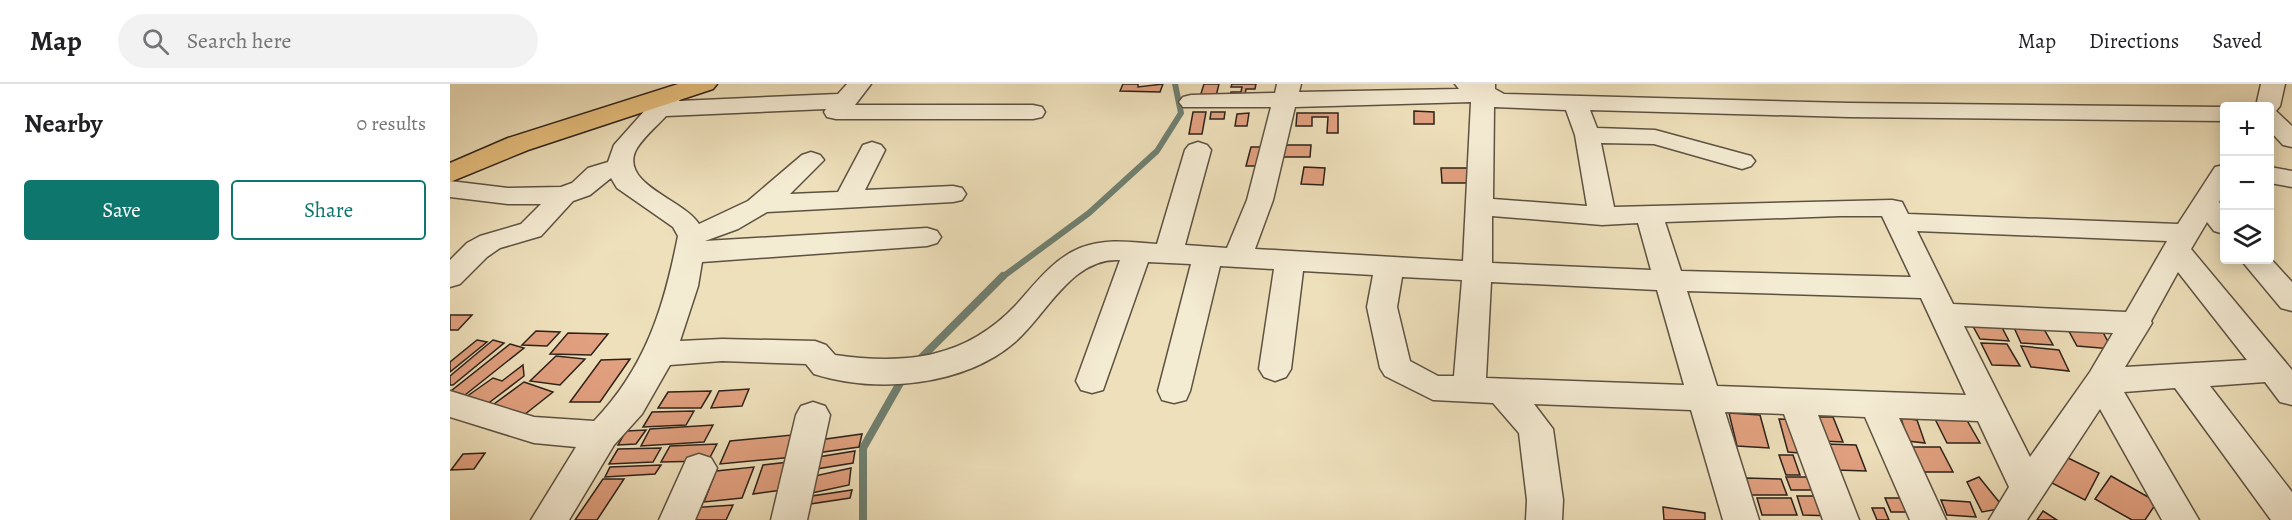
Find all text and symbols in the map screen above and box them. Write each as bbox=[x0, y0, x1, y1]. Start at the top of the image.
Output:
search box bbox=[118, 14, 538, 68]
text: Map bbox=[30, 22, 82, 60]
icon: search bbox=[139, 25, 172, 58]
text: Search here bbox=[187, 26, 291, 56]
text: Map bbox=[2018, 27, 2056, 55]
text: Directions bbox=[2089, 27, 2179, 55]
text: Saved bbox=[2212, 27, 2262, 55]
map controls bbox=[2220, 102, 2274, 264]
button: + bbox=[2220, 102, 2274, 156]
text: Nearby bbox=[24, 106, 103, 141]
text: 0 results bbox=[357, 110, 426, 137]
button: − bbox=[2220, 156, 2274, 210]
button: Save bbox=[24, 180, 219, 240]
button: Share bbox=[231, 180, 426, 240]
button: layers bbox=[2220, 210, 2274, 264]

